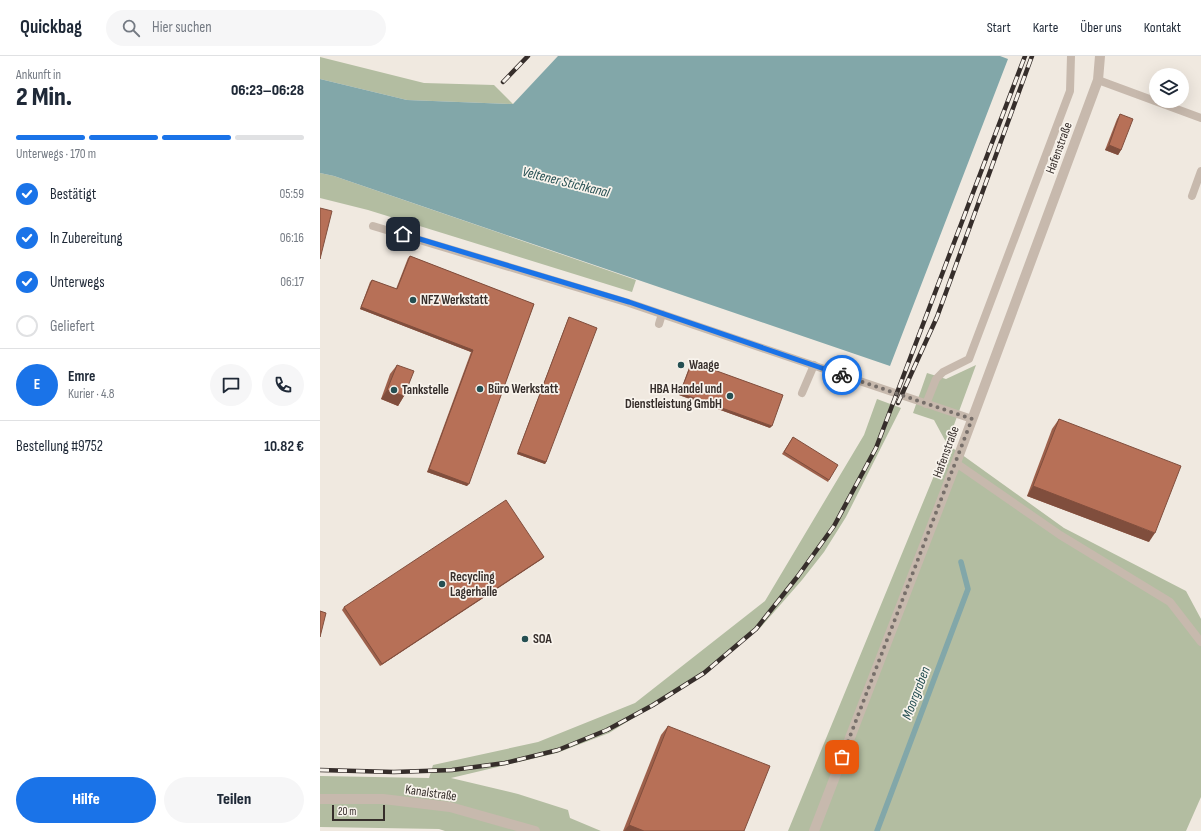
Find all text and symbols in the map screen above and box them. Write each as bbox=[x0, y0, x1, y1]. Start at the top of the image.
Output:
search box bbox=[106, 10, 386, 46]
text: Quickbag bbox=[20, 16, 82, 39]
icon: search bbox=[120, 17, 142, 39]
text: Hier suchen bbox=[152, 18, 212, 37]
text: Start bbox=[987, 19, 1011, 36]
text: Karte bbox=[1033, 19, 1058, 36]
text: Über uns bbox=[1080, 19, 1122, 36]
text: Kontakt bbox=[1144, 19, 1181, 36]
text: Ankunft in bbox=[16, 67, 61, 83]
map controls bbox=[1149, 68, 1189, 108]
button: layers bbox=[1149, 68, 1189, 108]
text: 06:23–06:28 bbox=[231, 81, 304, 100]
text: 2 Min. bbox=[16, 82, 72, 113]
street label: Hafenstraße bbox=[1042, 120, 1076, 176]
text: Unterwegs · 170 m bbox=[16, 146, 96, 162]
water label: Veltener Stichkanal bbox=[521, 163, 612, 201]
icon: check bbox=[16, 183, 38, 205]
text: Bestätigt bbox=[50, 185, 96, 204]
text: 05:59 bbox=[280, 186, 304, 202]
pin bbox=[386, 217, 420, 251]
icon: home bbox=[392, 223, 414, 245]
icon: check bbox=[16, 227, 38, 249]
text: In Zubereitung bbox=[50, 229, 123, 248]
text: 06:16 bbox=[280, 230, 304, 246]
icon: check bbox=[16, 271, 38, 293]
text: Unterwegs bbox=[50, 273, 105, 292]
text: 06:17 bbox=[280, 274, 304, 290]
place label: NFZ Werkstatt bbox=[421, 292, 489, 308]
marker: NFZ Werkstatt bbox=[408, 295, 418, 305]
text: Geliefert bbox=[50, 317, 95, 336]
courier bbox=[822, 355, 862, 395]
place label: Waage bbox=[689, 357, 720, 373]
marker: Waage bbox=[676, 360, 686, 370]
button: chat bbox=[210, 364, 252, 406]
button: phone bbox=[262, 364, 304, 406]
icon: bike bbox=[831, 364, 853, 386]
text: Emre bbox=[68, 367, 95, 386]
text: E bbox=[34, 375, 40, 394]
place label: Büro Werkstatt bbox=[488, 381, 559, 397]
place label: HBA Handel und Dienstleistung GmbH bbox=[625, 381, 722, 412]
place label: Tankstelle bbox=[402, 382, 449, 398]
marker: Büro Werkstatt bbox=[475, 384, 485, 394]
marker: Tankstelle bbox=[389, 385, 399, 395]
text: Kurier · 4.8 bbox=[68, 386, 115, 402]
marker: HBA Handel und Dienstleistung GmbH bbox=[725, 391, 735, 401]
street label: Hafenstraße bbox=[929, 424, 963, 480]
text: Bestellung #9752 bbox=[16, 437, 103, 456]
text: 10.82 € bbox=[264, 437, 304, 456]
place label: Recycling Lagerhalle bbox=[450, 569, 498, 600]
marker: Recycling Lagerhalle bbox=[437, 579, 447, 589]
place label: SOA bbox=[533, 631, 552, 647]
marker: SOA bbox=[520, 634, 530, 644]
water label: Moorgraben bbox=[898, 664, 934, 722]
pin bbox=[825, 740, 859, 774]
icon: bag bbox=[831, 746, 853, 768]
button: Hilfe bbox=[16, 777, 156, 823]
button: Teilen bbox=[164, 777, 304, 823]
street label: Kanalstraße bbox=[404, 781, 458, 805]
scale bar bbox=[332, 803, 385, 822]
text: 20 m bbox=[338, 805, 356, 818]

